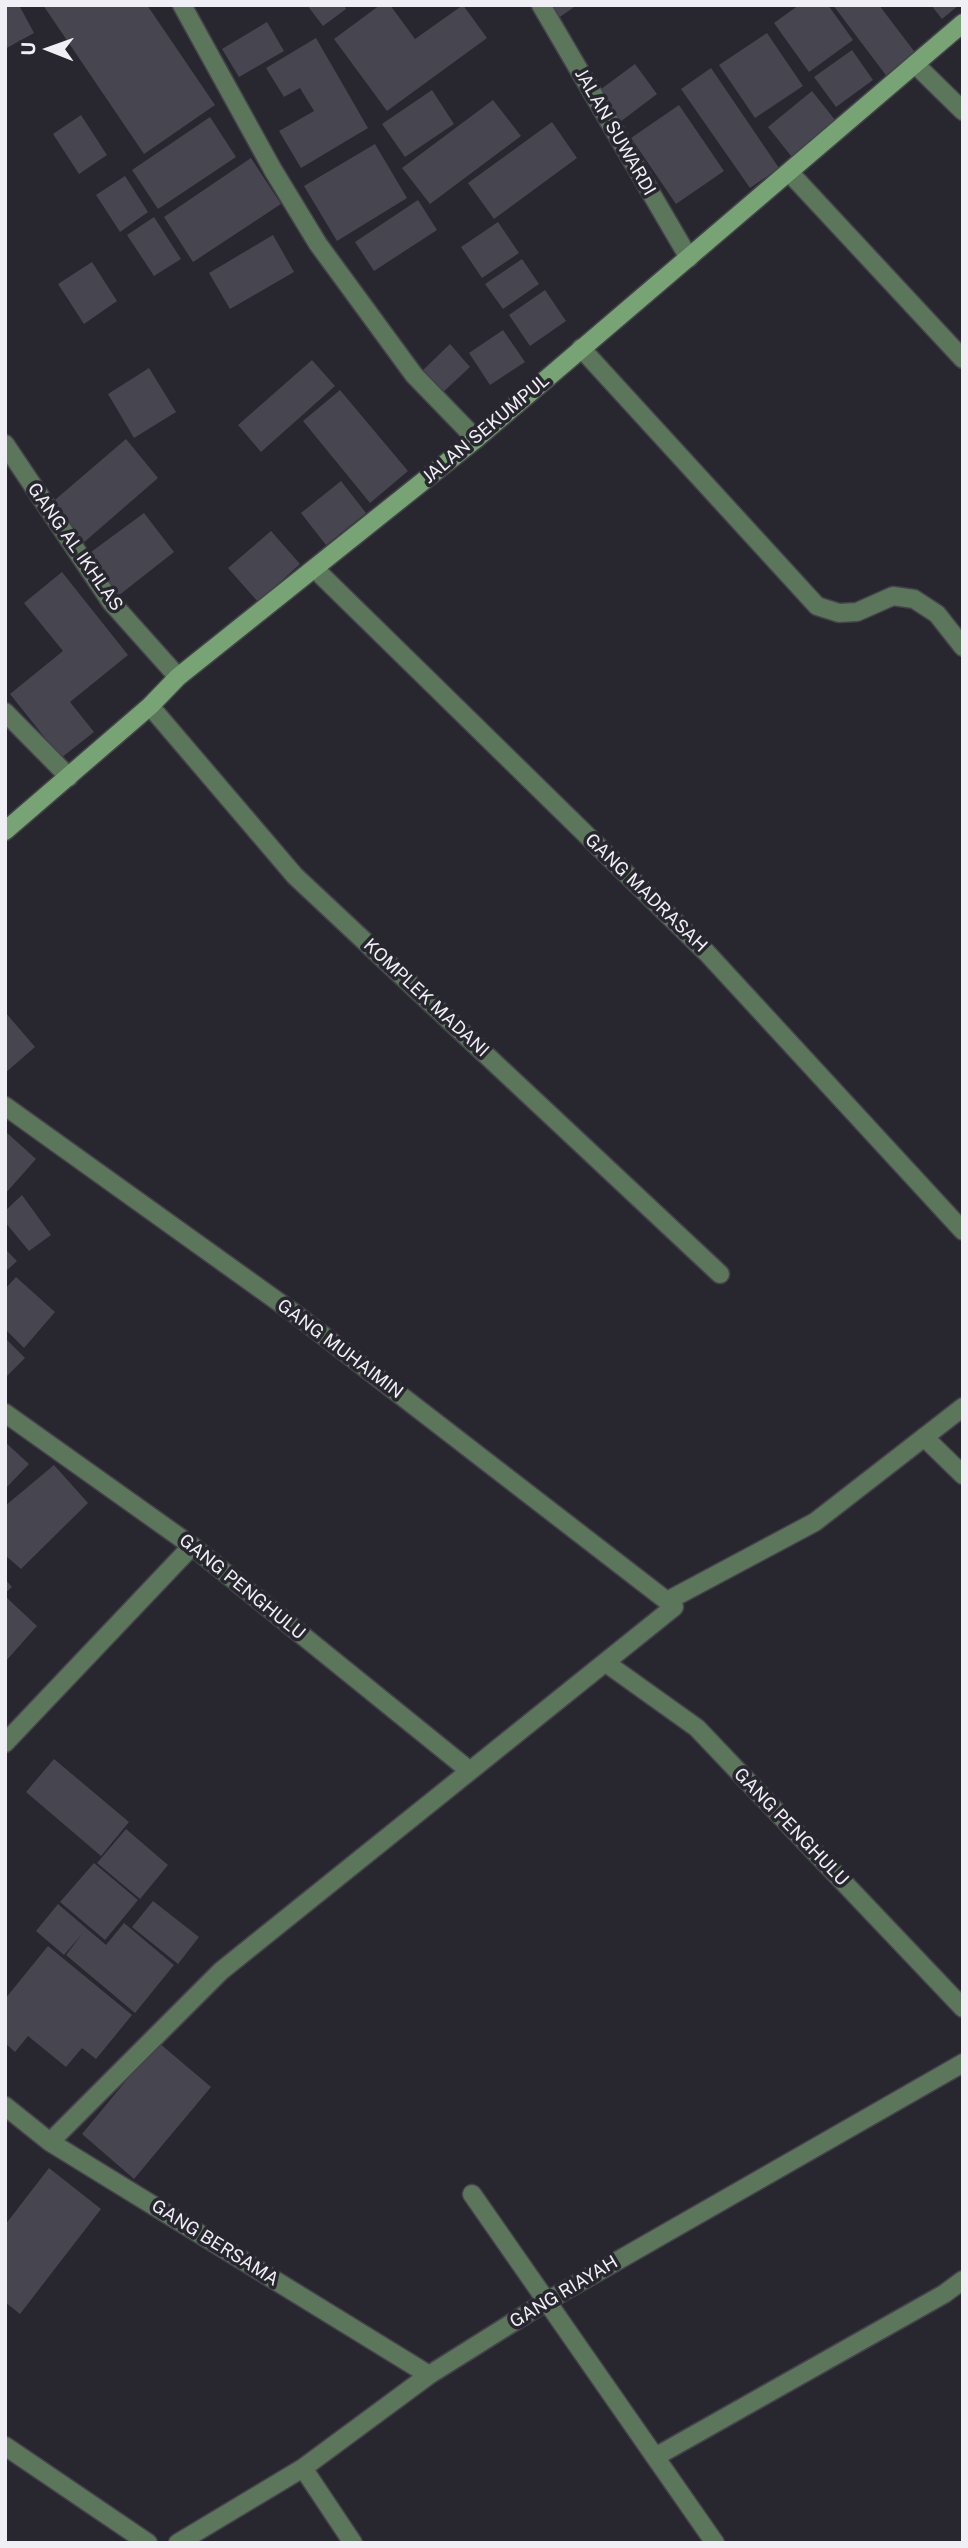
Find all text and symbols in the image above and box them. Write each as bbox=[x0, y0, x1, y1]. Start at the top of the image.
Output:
north arrow bbox=[14, 14, 84, 84]
text: U bbox=[17, 42, 39, 56]
street label: JALAN SUWARDI bbox=[570, 65, 660, 199]
street label: JALAN SEKUMPUL bbox=[418, 370, 554, 488]
street label: GANG AL IKHLAS bbox=[23, 479, 127, 615]
street label: GANG MADRASAH bbox=[580, 829, 712, 957]
street label: KOMPLEK MADANI bbox=[359, 934, 493, 1062]
street label: GANG MUHAIMIN bbox=[273, 1295, 407, 1403]
street label: GANG PENGHULU bbox=[175, 1530, 309, 1644]
street label: GANG PENGHULU bbox=[729, 1764, 853, 1890]
street label: GANG BERSAMA bbox=[147, 2195, 283, 2291]
street label: GANG RIAYAH bbox=[506, 2251, 622, 2333]

